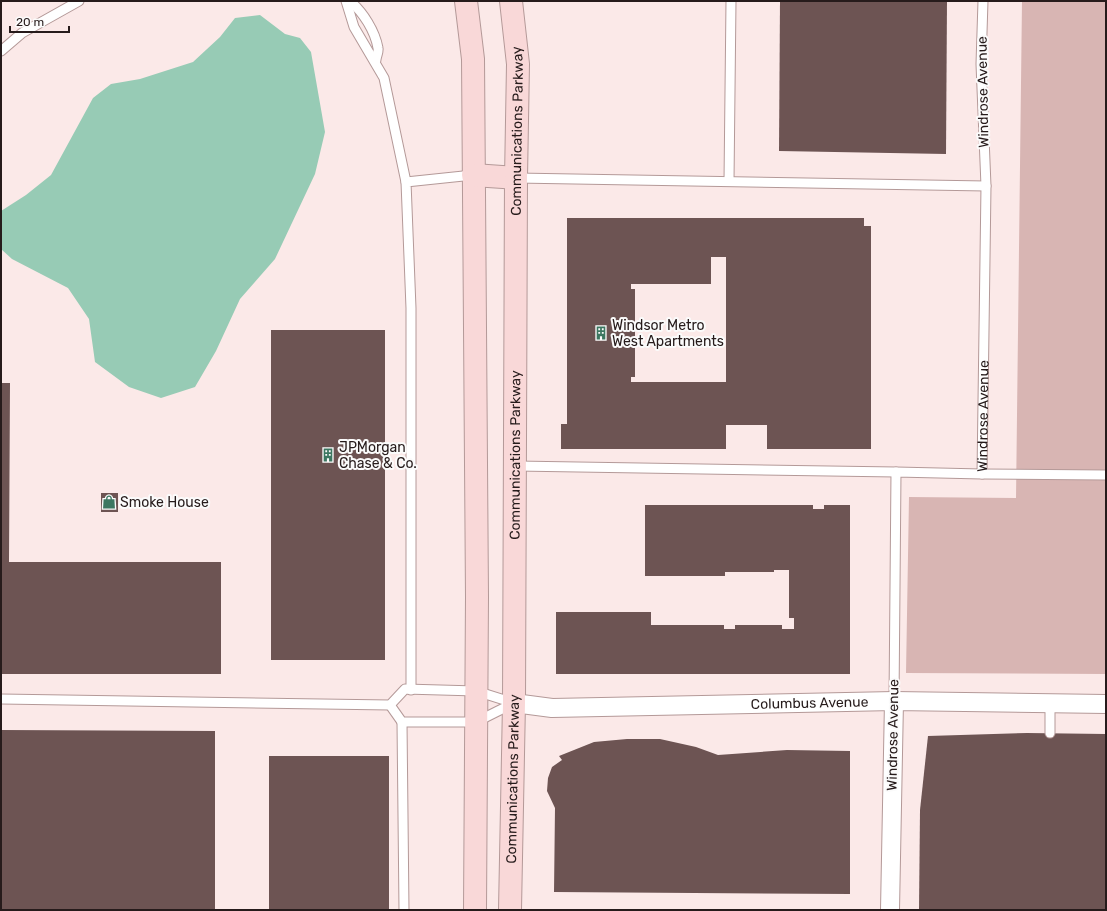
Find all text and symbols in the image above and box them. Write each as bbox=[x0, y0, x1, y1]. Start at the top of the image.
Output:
scale bar bbox=[10, 8, 69, 34]
text: 20 m bbox=[16, 15, 44, 29]
street label: Windrose Avenue bbox=[974, 36, 992, 148]
street label: Communications Parkway bbox=[507, 45, 527, 216]
place label: Windsor Metro West Apartments bbox=[612, 317, 724, 350]
building icon: Windsor Metro West Apartments bbox=[593, 325, 609, 341]
street label: Windrose Avenue bbox=[974, 360, 992, 472]
street label: Communications Parkway bbox=[506, 370, 524, 540]
place label: JPMorgan Chase & Co. bbox=[339, 439, 417, 472]
building icon: JPMorgan Chase & Co. bbox=[320, 447, 336, 463]
shop icon: Smoke House bbox=[101, 494, 117, 510]
place label: Smoke House bbox=[120, 494, 209, 511]
street label: Windrose Avenue bbox=[884, 679, 902, 791]
street label: Columbus Avenue bbox=[751, 693, 869, 712]
street label: Communications Parkway bbox=[502, 694, 523, 864]

